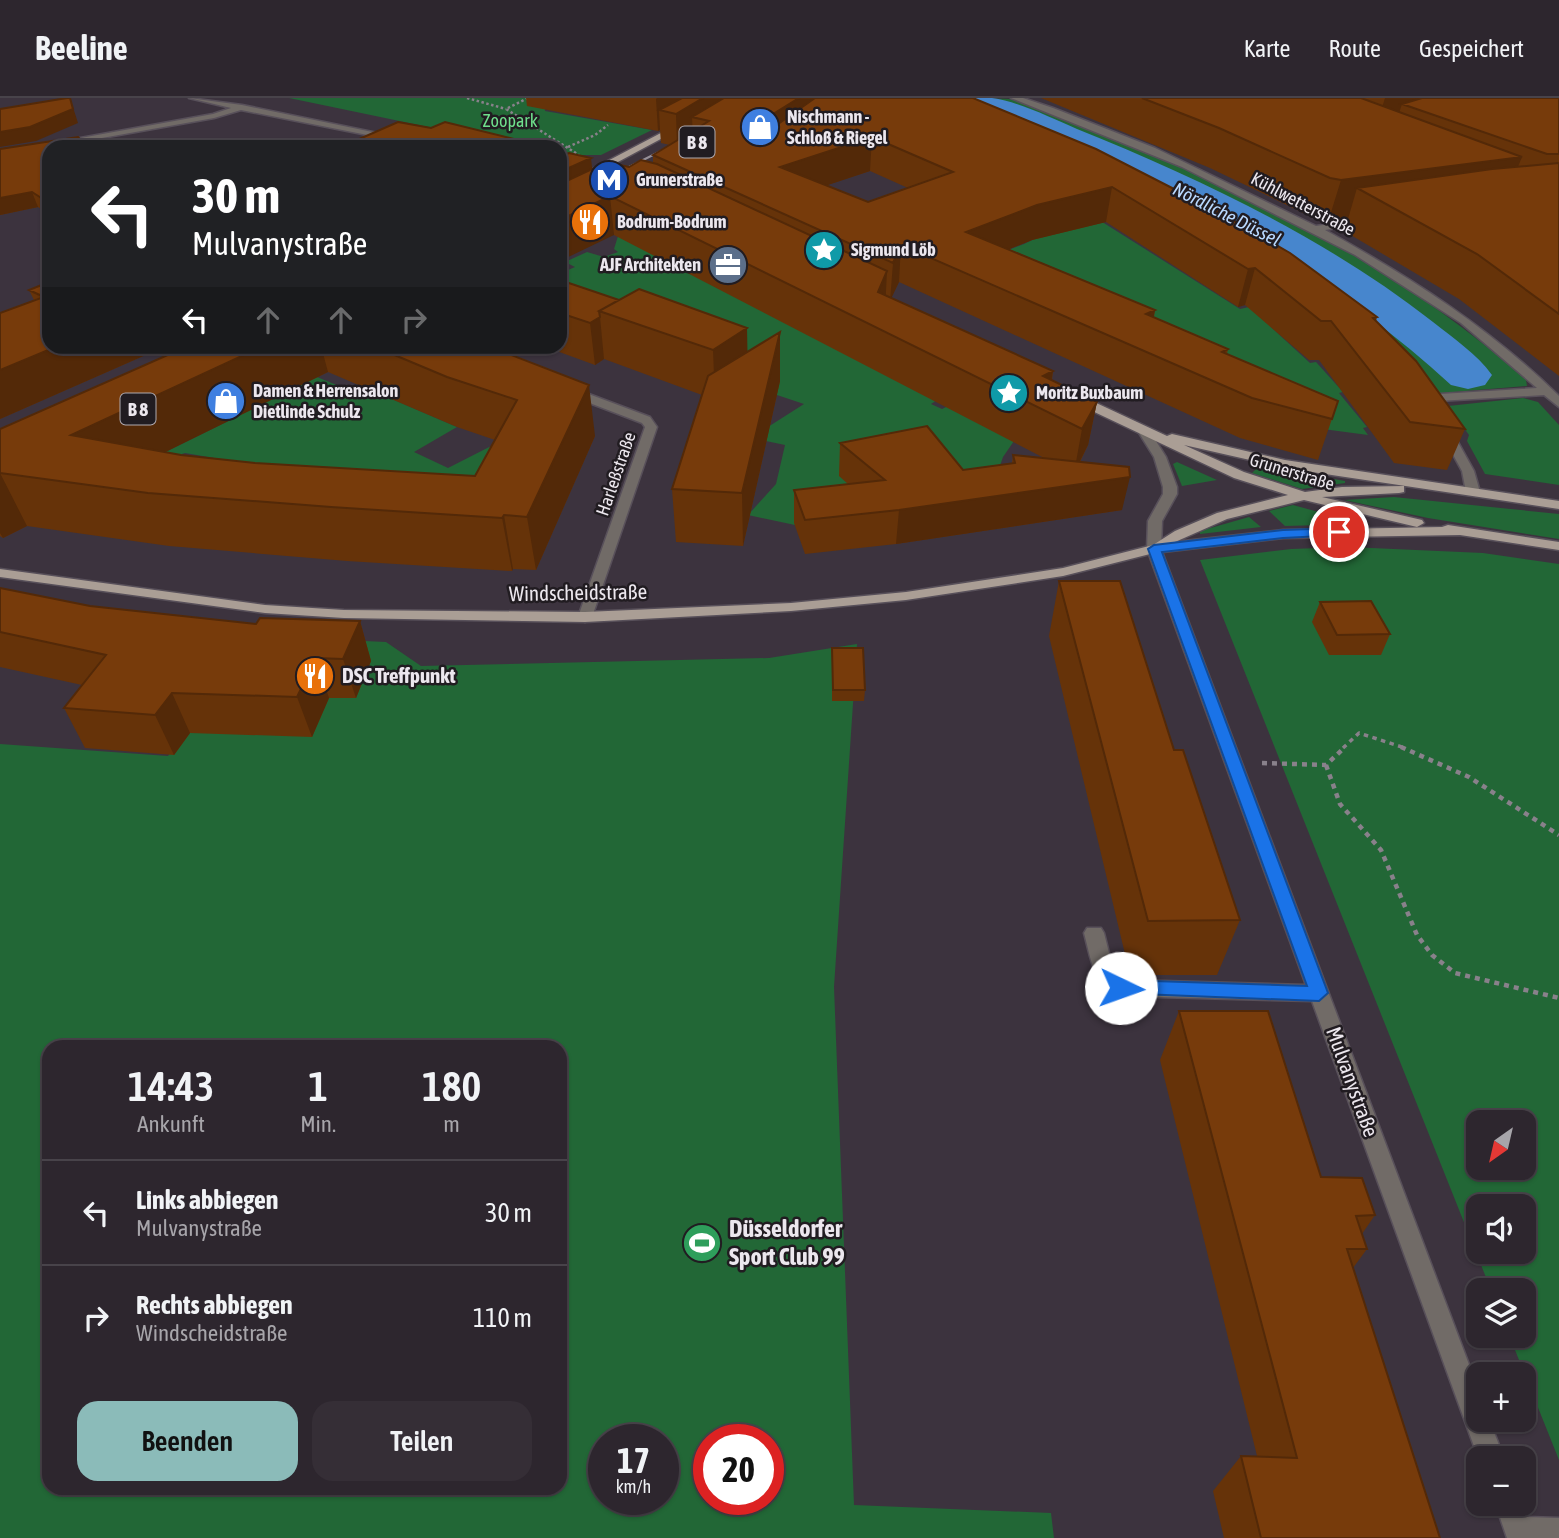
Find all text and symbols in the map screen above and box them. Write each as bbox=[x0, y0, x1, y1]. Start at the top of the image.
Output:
text: Beeline bbox=[35, 29, 128, 67]
text: Karte bbox=[1244, 35, 1290, 62]
text: Route bbox=[1328, 35, 1381, 62]
text: Gespeichert bbox=[1419, 35, 1524, 62]
shop icon: Nischmann - Schloß & Riegel bbox=[739, 106, 781, 148]
place label: Nischmann - Schloß & Riegel bbox=[787, 106, 888, 148]
park label: Zoopark bbox=[482, 110, 538, 131]
road number: B 8 bbox=[680, 126, 714, 158]
metro station icon: Grunerstraße bbox=[588, 159, 630, 201]
text: 30 m bbox=[192, 167, 280, 223]
street label: Kühlwetterstraße bbox=[1248, 167, 1359, 240]
icon: left bbox=[77, 168, 168, 259]
place label: Grunerstraße bbox=[636, 169, 723, 190]
water label: Nördliche Düssel bbox=[1169, 177, 1285, 251]
restaurant icon: Bodrum-Bodrum bbox=[569, 201, 611, 243]
place label: Bodrum-Bodrum bbox=[617, 211, 727, 232]
text: Mulvanystraße bbox=[192, 225, 367, 262]
place icon: Sigmund Löb bbox=[803, 229, 845, 271]
place label: Sigmund Löb bbox=[851, 239, 936, 260]
office icon: AJF Architekten bbox=[707, 244, 749, 286]
place label: AJF Architekten bbox=[599, 254, 701, 275]
icon: left bbox=[176, 301, 214, 339]
icon: ahead bbox=[249, 301, 287, 339]
icon: ahead bbox=[322, 301, 360, 339]
icon: right bbox=[395, 301, 433, 339]
place icon: Moritz Buxbaum bbox=[988, 372, 1030, 414]
shop icon: Damen & Herrensalon Dietlinde Schulz bbox=[205, 380, 247, 422]
place label: Damen & Herrensalon Dietlinde Schulz bbox=[253, 380, 399, 422]
place label: Moritz Buxbaum bbox=[1036, 382, 1143, 403]
road number: B 8 bbox=[120, 394, 156, 424]
street label: Harleßstraße bbox=[591, 429, 640, 518]
street label: Grunerstraße bbox=[1247, 449, 1337, 494]
pin bbox=[1309, 502, 1369, 562]
icon: arrive bbox=[1320, 513, 1358, 551]
street label: Windscheidstraße bbox=[509, 579, 647, 605]
restaurant icon: DSC Treffpunkt bbox=[294, 655, 336, 697]
place label: DSC Treffpunkt bbox=[342, 663, 456, 687]
position arrow bbox=[1084, 951, 1158, 1025]
street label: Mulvanystraße bbox=[1322, 1024, 1384, 1140]
text: 14:43 bbox=[128, 1062, 214, 1110]
text: 1 bbox=[308, 1062, 328, 1110]
text: 180 bbox=[422, 1062, 481, 1110]
north arrow bbox=[1466, 1110, 1536, 1180]
map controls bbox=[1466, 1110, 1536, 1516]
text: Ankunft bbox=[137, 1111, 205, 1137]
text: Min. bbox=[300, 1111, 336, 1137]
text: m bbox=[443, 1111, 460, 1137]
text: Links abbiegen bbox=[136, 1185, 278, 1215]
icon: left bbox=[77, 1194, 115, 1232]
button: sound bbox=[1466, 1194, 1536, 1264]
text: 30 m bbox=[485, 1198, 532, 1228]
text: Mulvanystraße bbox=[136, 1215, 262, 1241]
place label: Düsseldorfer Sport Club 99 bbox=[729, 1215, 845, 1270]
sports icon: Düsseldorfer Sport Club 99 bbox=[681, 1222, 723, 1264]
button: layers bbox=[1466, 1278, 1536, 1348]
text: Rechts abbiegen bbox=[136, 1290, 293, 1320]
icon: right bbox=[77, 1299, 115, 1337]
text: 110 m bbox=[473, 1303, 532, 1333]
text: Windscheidstraße bbox=[136, 1320, 287, 1346]
button: + bbox=[1466, 1362, 1536, 1432]
button: Beenden bbox=[77, 1401, 298, 1481]
button: Teilen bbox=[312, 1401, 532, 1481]
speed limit sign: 20 bbox=[693, 1424, 784, 1515]
text: 17 bbox=[617, 1440, 650, 1480]
button: − bbox=[1466, 1446, 1536, 1516]
text: km/h bbox=[616, 1476, 651, 1497]

